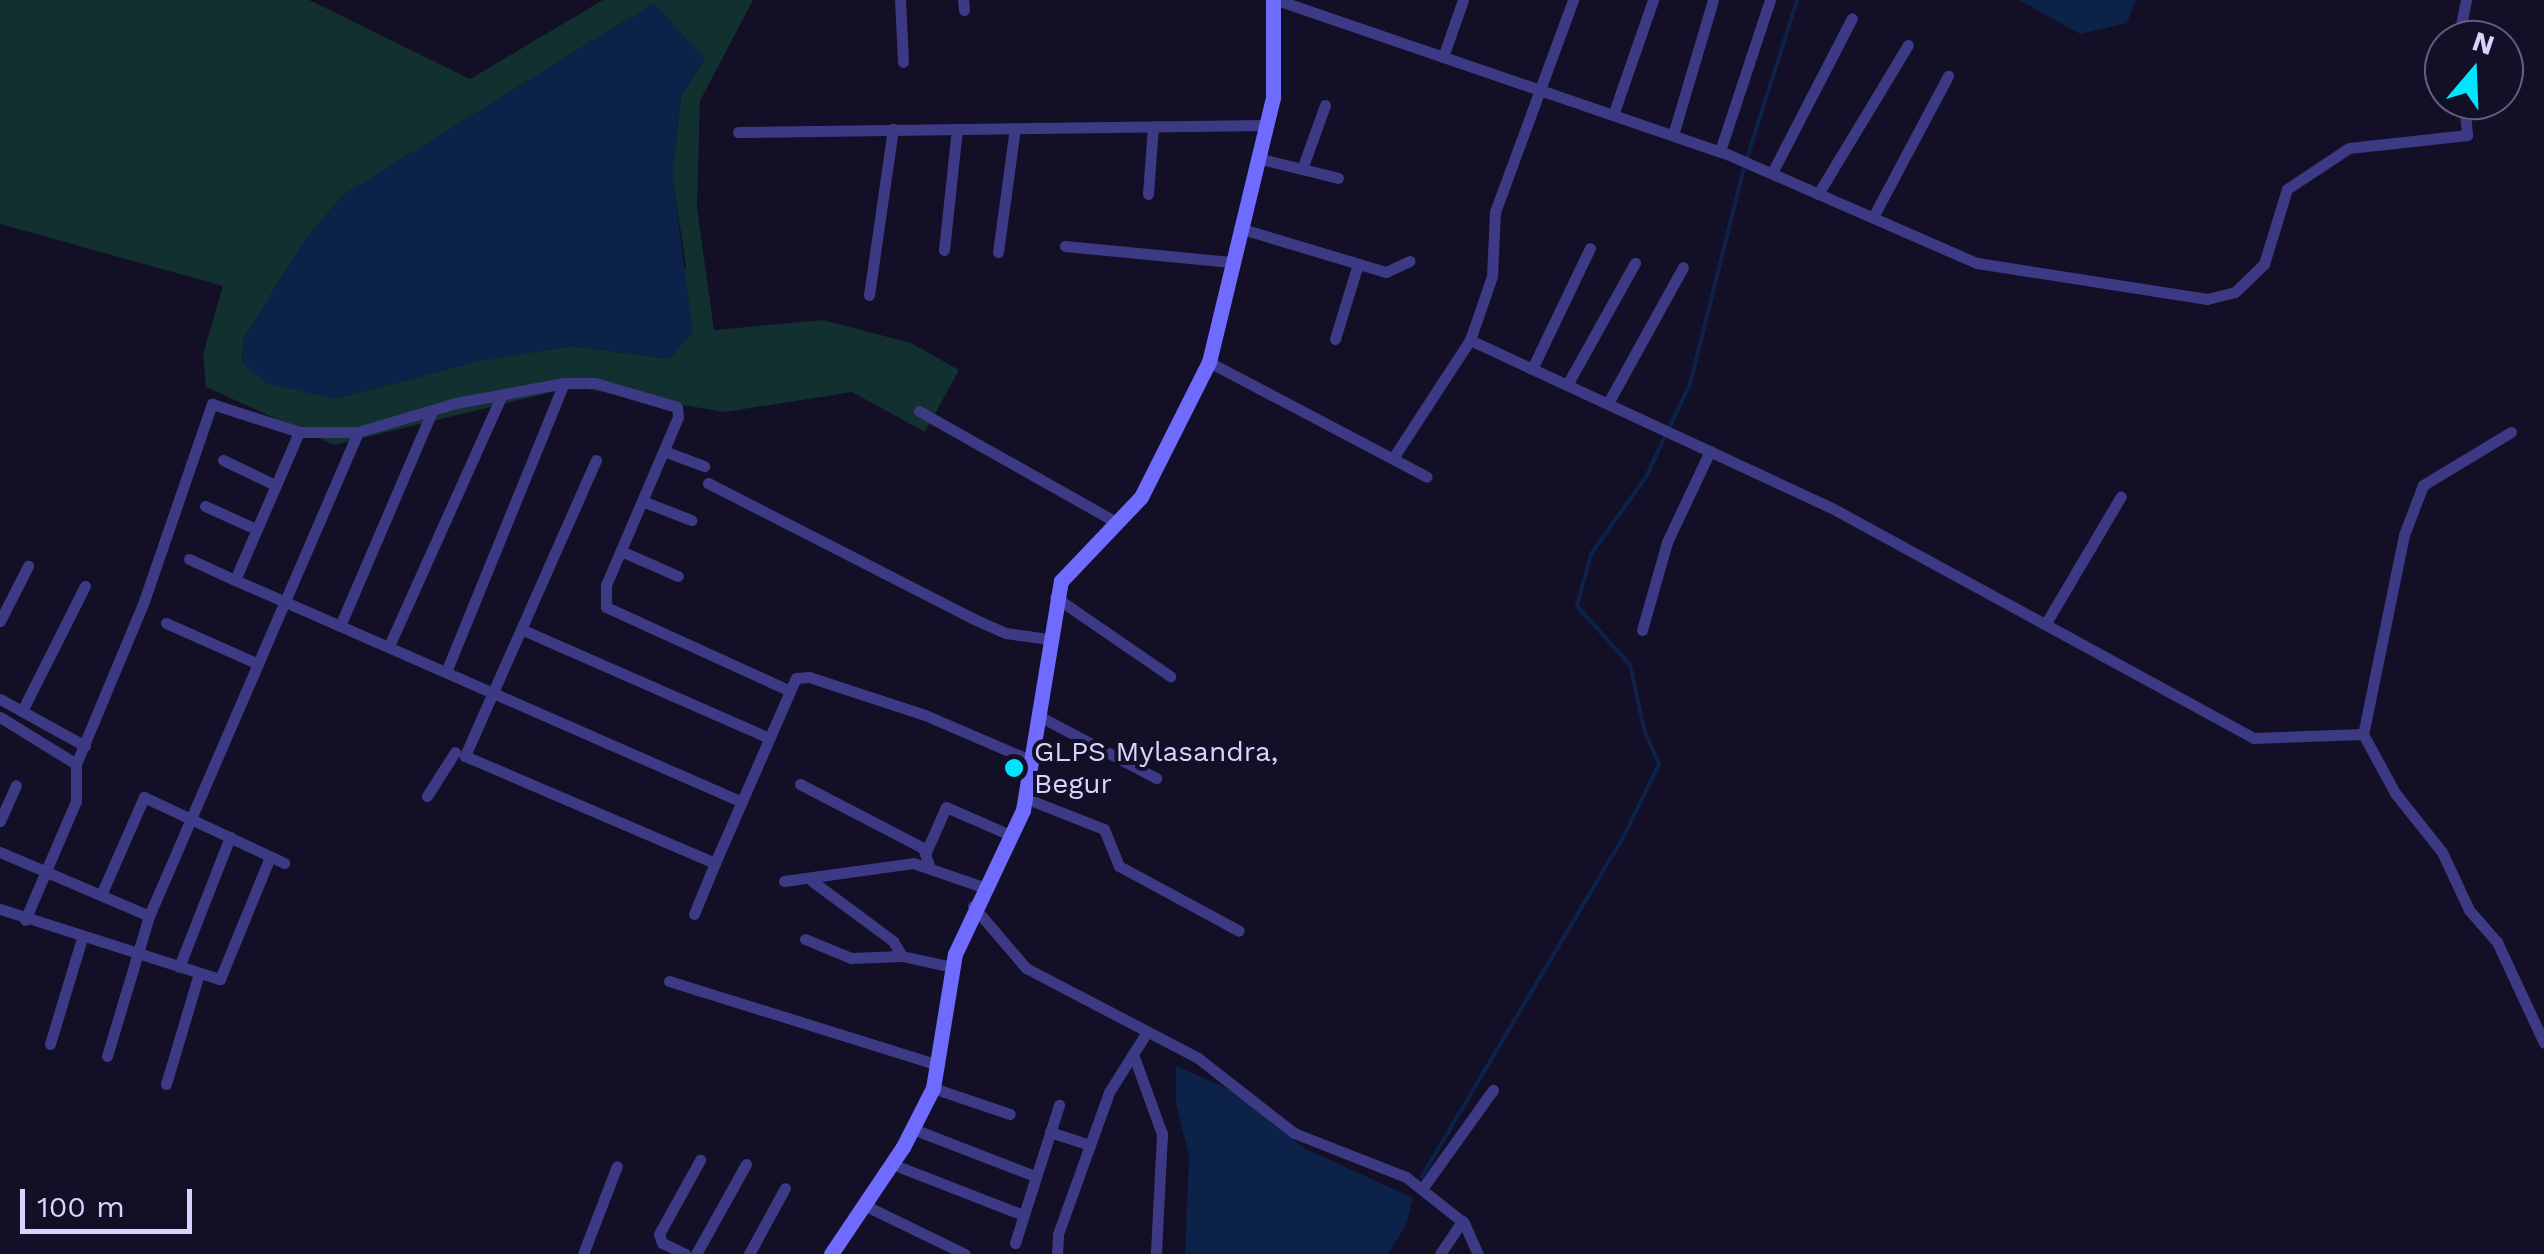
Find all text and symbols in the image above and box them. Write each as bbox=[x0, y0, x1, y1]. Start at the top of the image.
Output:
north arrow bbox=[2424, 20, 2524, 120]
text: N bbox=[2468, 24, 2498, 62]
place label: GLPS Mylasandra, Begur bbox=[1034, 735, 1278, 801]
marker: GLPS Mylasandra, Begur bbox=[1003, 757, 1025, 779]
scale bar bbox=[25, 1169, 198, 1231]
text: 100 m bbox=[37, 1189, 125, 1224]

